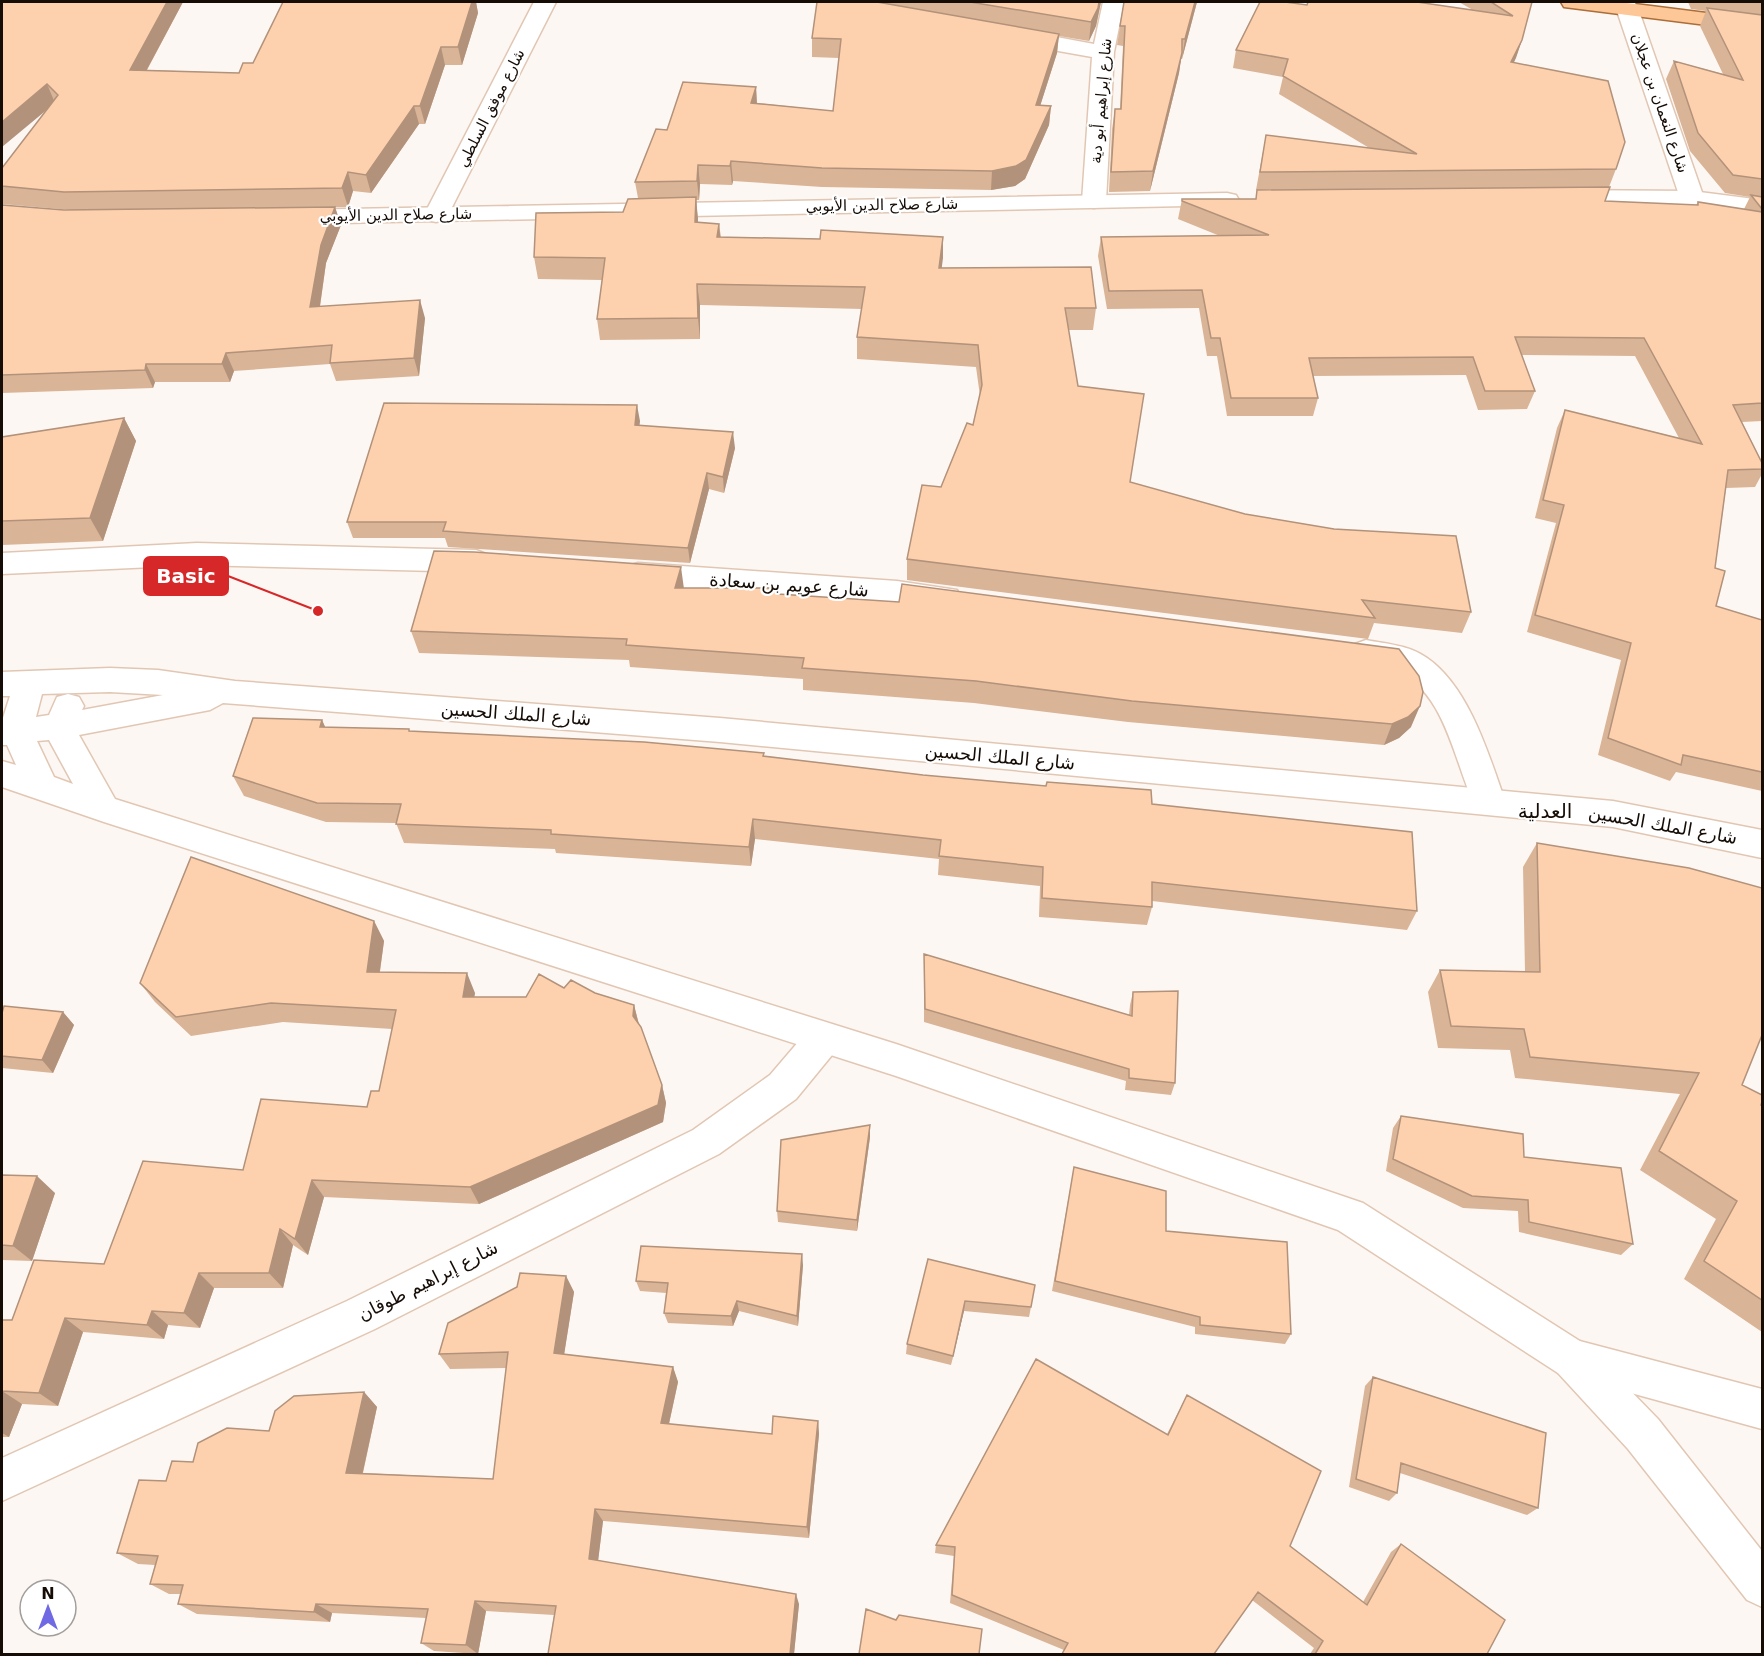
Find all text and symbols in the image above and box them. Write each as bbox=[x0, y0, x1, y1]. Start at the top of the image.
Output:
street label: شارع النعمان بن عجلان bbox=[1628, 31, 1692, 175]
street label: شارع إبراهيم أبو دية bbox=[1086, 37, 1115, 164]
street label: شارع موفق السلطي bbox=[453, 46, 529, 171]
street label: شارع صلاح الدين الأيوبي bbox=[806, 194, 958, 216]
street label: شارع صلاح الدين الأيوبي bbox=[320, 204, 472, 226]
callout: Basic bbox=[144, 557, 228, 595]
text: Basic bbox=[156, 564, 216, 588]
street label: شارع عويم بن سعادة bbox=[709, 568, 869, 602]
street label: شارع الملك الحسين bbox=[440, 698, 592, 730]
street label: شارع الملك الحسين bbox=[924, 739, 1076, 775]
district label: العدلية bbox=[1518, 799, 1572, 823]
street label: شارع الملك الحسين bbox=[1587, 801, 1739, 849]
street label: شارع إبراهيم طوقان bbox=[354, 1236, 502, 1326]
north arrow bbox=[18, 1578, 78, 1638]
text: N bbox=[41, 1584, 55, 1603]

